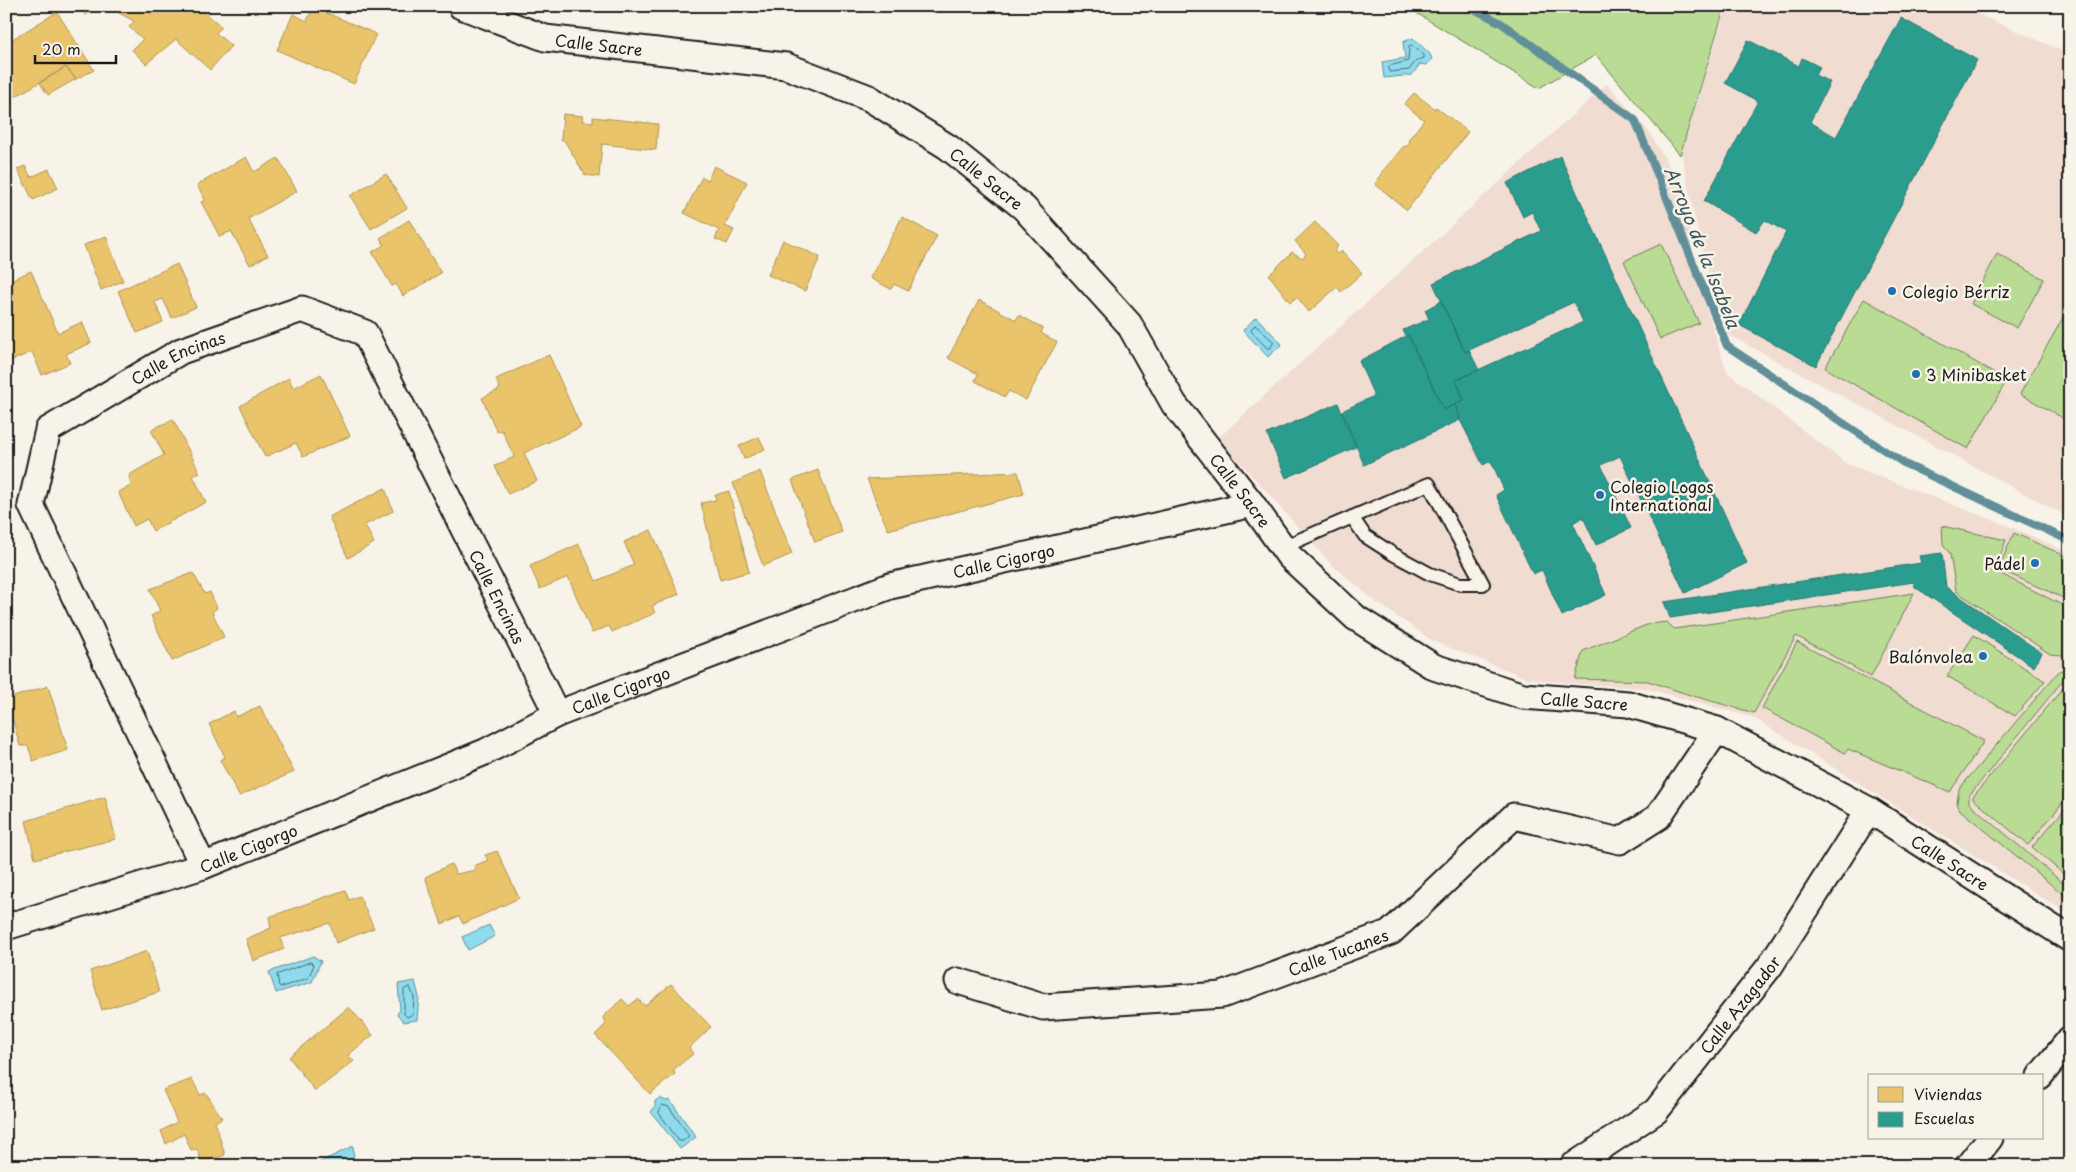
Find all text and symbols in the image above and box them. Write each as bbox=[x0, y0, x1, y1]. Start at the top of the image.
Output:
street label: Calle Sacre bbox=[554, 27, 644, 61]
scale bar bbox=[35, 32, 116, 64]
text: 20 m bbox=[42, 37, 81, 60]
street label: Calle Sacre bbox=[945, 141, 1028, 215]
water label: Arroyo de la Isabela bbox=[1658, 162, 1748, 333]
place label: Colegio Bérriz bbox=[1902, 279, 2010, 303]
marker: Colegio Bérriz bbox=[1886, 285, 1898, 297]
street label: Calle Encinas bbox=[126, 325, 228, 390]
place label: 3 Minibasket bbox=[1926, 362, 2027, 386]
marker: 3 Minibasket bbox=[1910, 368, 1922, 380]
street label: Calle Sacre bbox=[1204, 448, 1277, 532]
place label: Colegio Logos International bbox=[1610, 474, 1714, 516]
marker: Colegio Logos International bbox=[1594, 489, 1606, 501]
street label: Calle Cigorgo bbox=[950, 537, 1057, 583]
street label: Calle Encinas bbox=[464, 545, 532, 648]
place label: Pádel bbox=[1984, 551, 2025, 575]
marker: Pádel bbox=[2029, 557, 2041, 569]
place label: Balónvolea bbox=[1888, 644, 1973, 668]
marker: Balónvolea bbox=[1977, 650, 1989, 662]
street label: Calle Cigorgo bbox=[568, 660, 673, 719]
street label: Calle Sacre bbox=[1539, 685, 1629, 716]
street label: Calle Cigorgo bbox=[196, 817, 301, 878]
street label: Calle Sacre bbox=[1907, 828, 1994, 896]
street label: Calle Tucanes bbox=[1284, 922, 1392, 981]
street label: Calle Azagador bbox=[1694, 950, 1786, 1059]
legend bbox=[1868, 1074, 2044, 1140]
text: Viviendas bbox=[1914, 1082, 1982, 1105]
text: Escuelas bbox=[1914, 1106, 1975, 1129]

